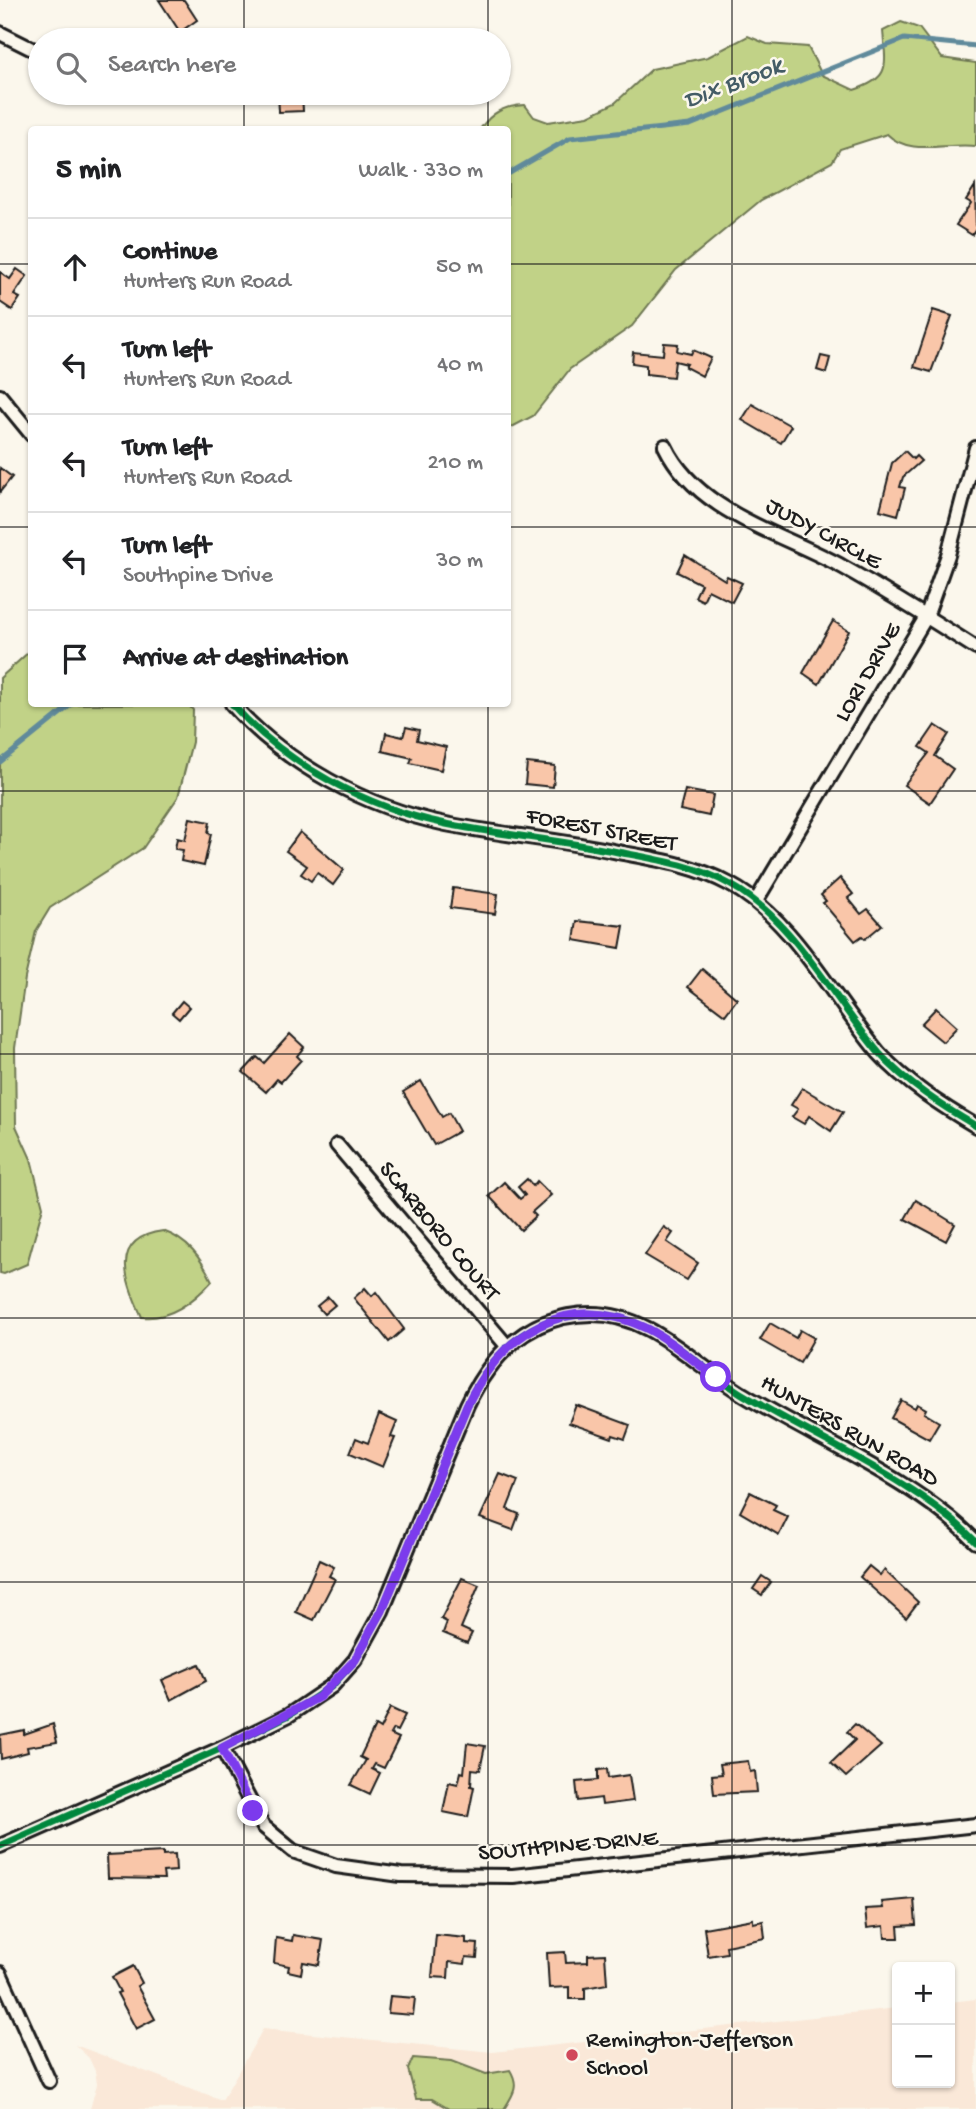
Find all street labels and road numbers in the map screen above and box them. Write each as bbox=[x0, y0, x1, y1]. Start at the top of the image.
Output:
street label: JUDY CIRCLE bbox=[760, 492, 887, 578]
street label: LORI DRIVE bbox=[829, 617, 909, 728]
street label: FOREST STREET bbox=[522, 802, 680, 860]
street label: SCARBORO COURT bbox=[371, 1156, 506, 1309]
street label: HUNTERS RUN ROAD bbox=[755, 1369, 944, 1495]
street label: SOUTHPINE DRIVE bbox=[477, 1825, 660, 1869]

